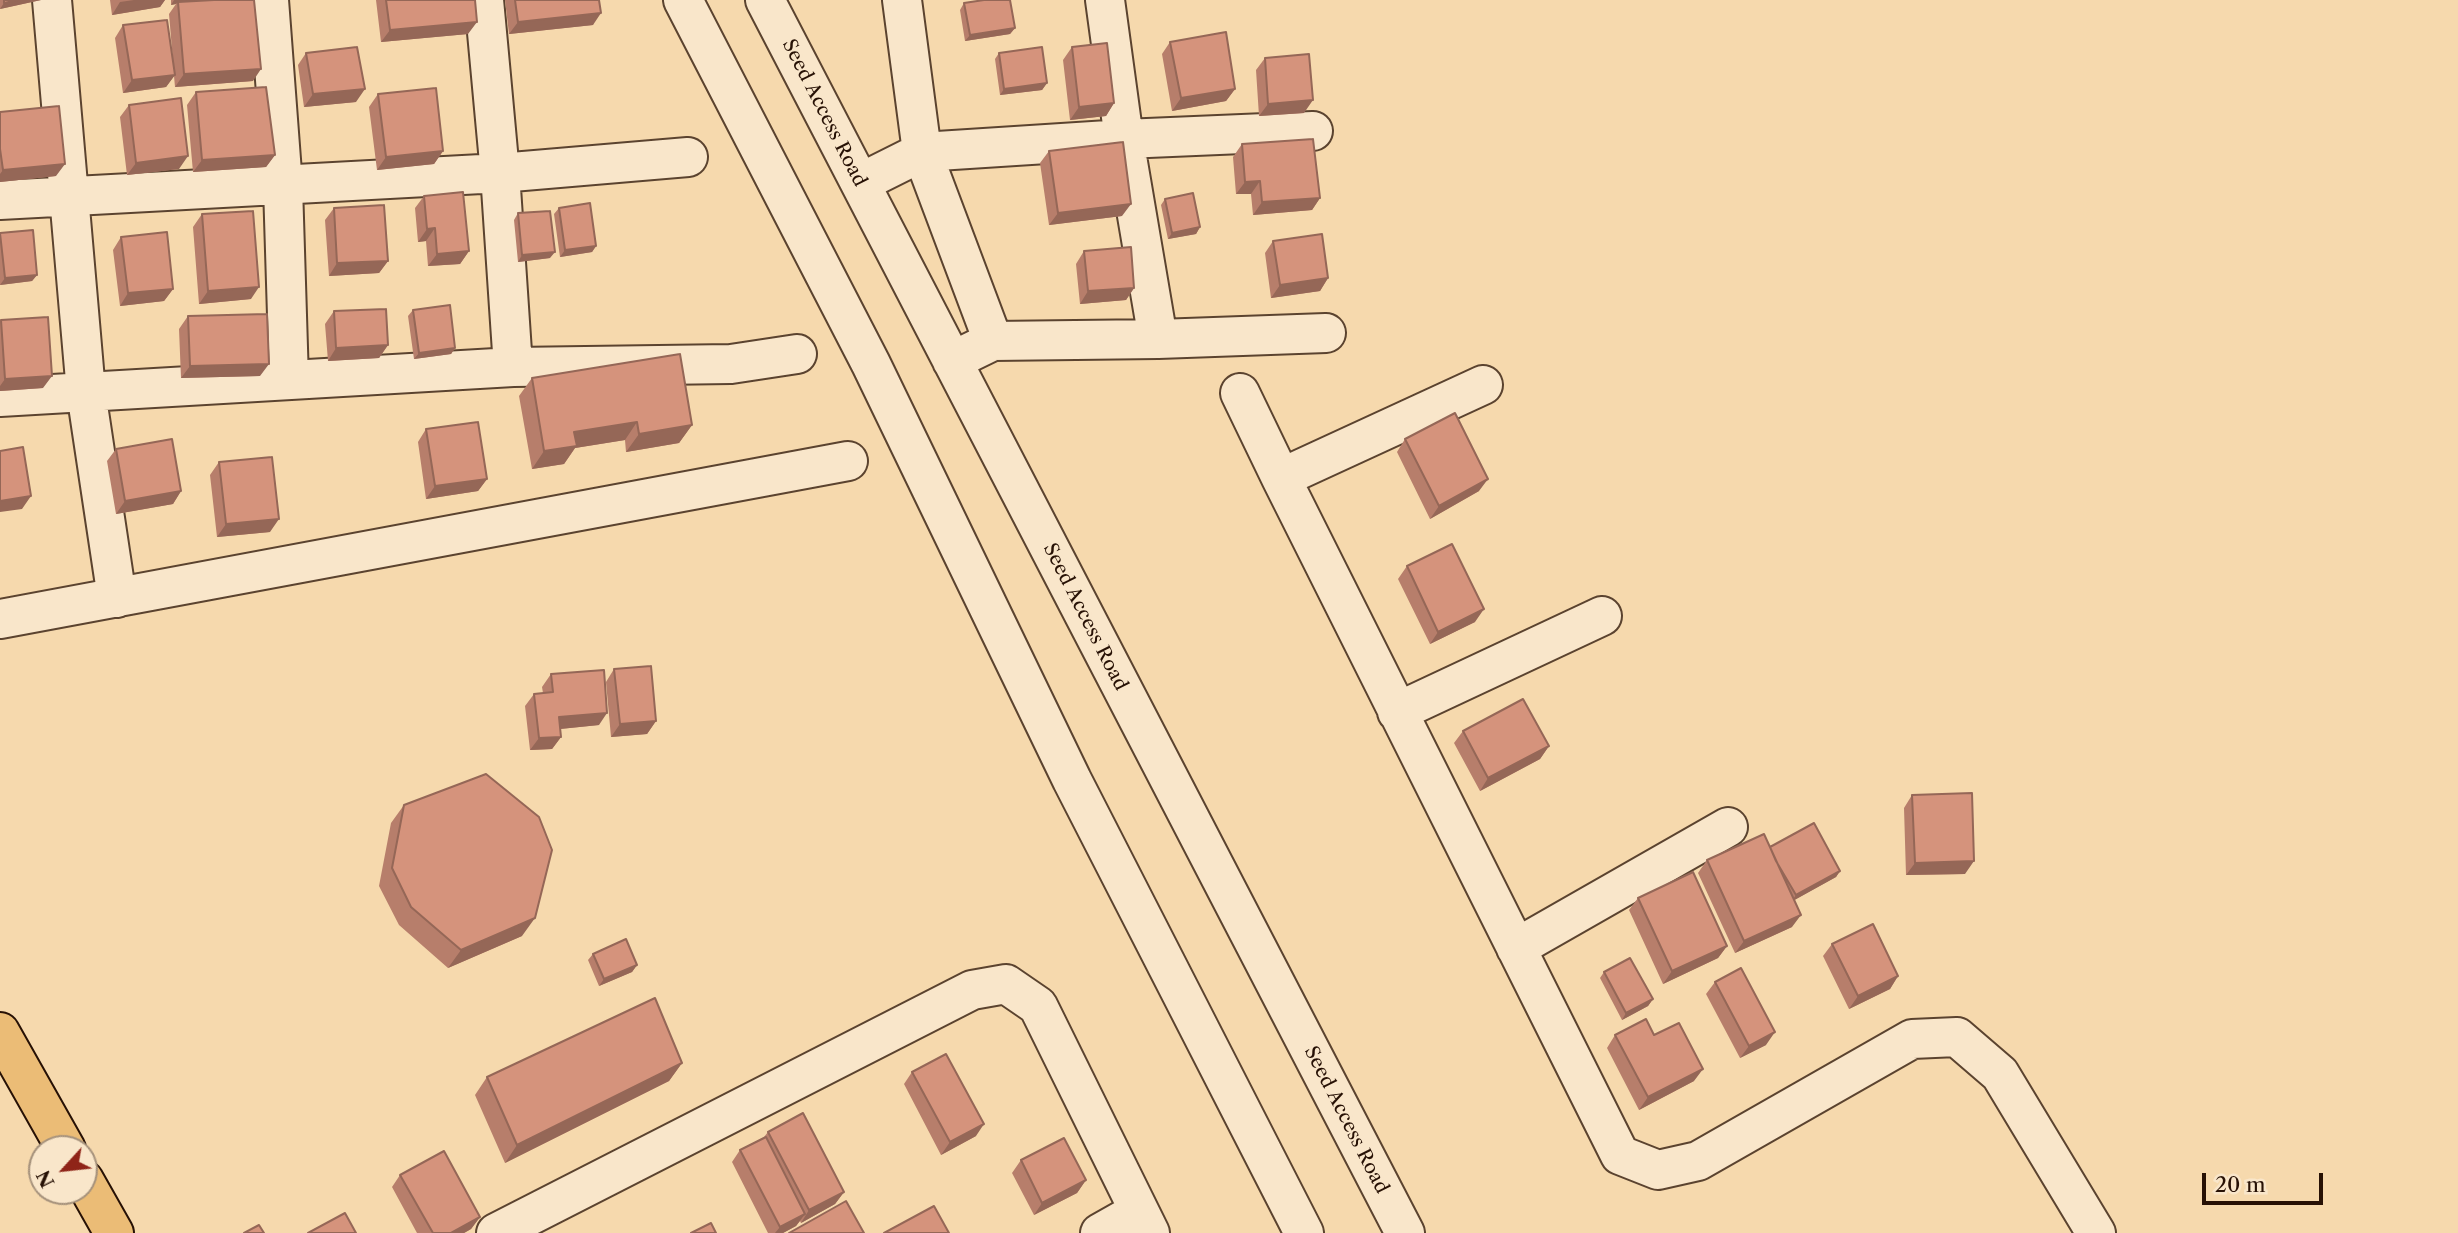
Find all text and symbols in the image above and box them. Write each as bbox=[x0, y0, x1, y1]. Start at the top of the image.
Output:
street label: Seed Access Road bbox=[777, 36, 871, 190]
street label: Seed Access Road bbox=[1038, 540, 1132, 694]
street label: Seed Access Road bbox=[1299, 1043, 1393, 1197]
north arrow bbox=[28, 1135, 98, 1205]
scale bar bbox=[2206, 1160, 2327, 1204]
text: N bbox=[32, 1166, 60, 1191]
text: 20 m bbox=[2215, 1172, 2266, 1197]

